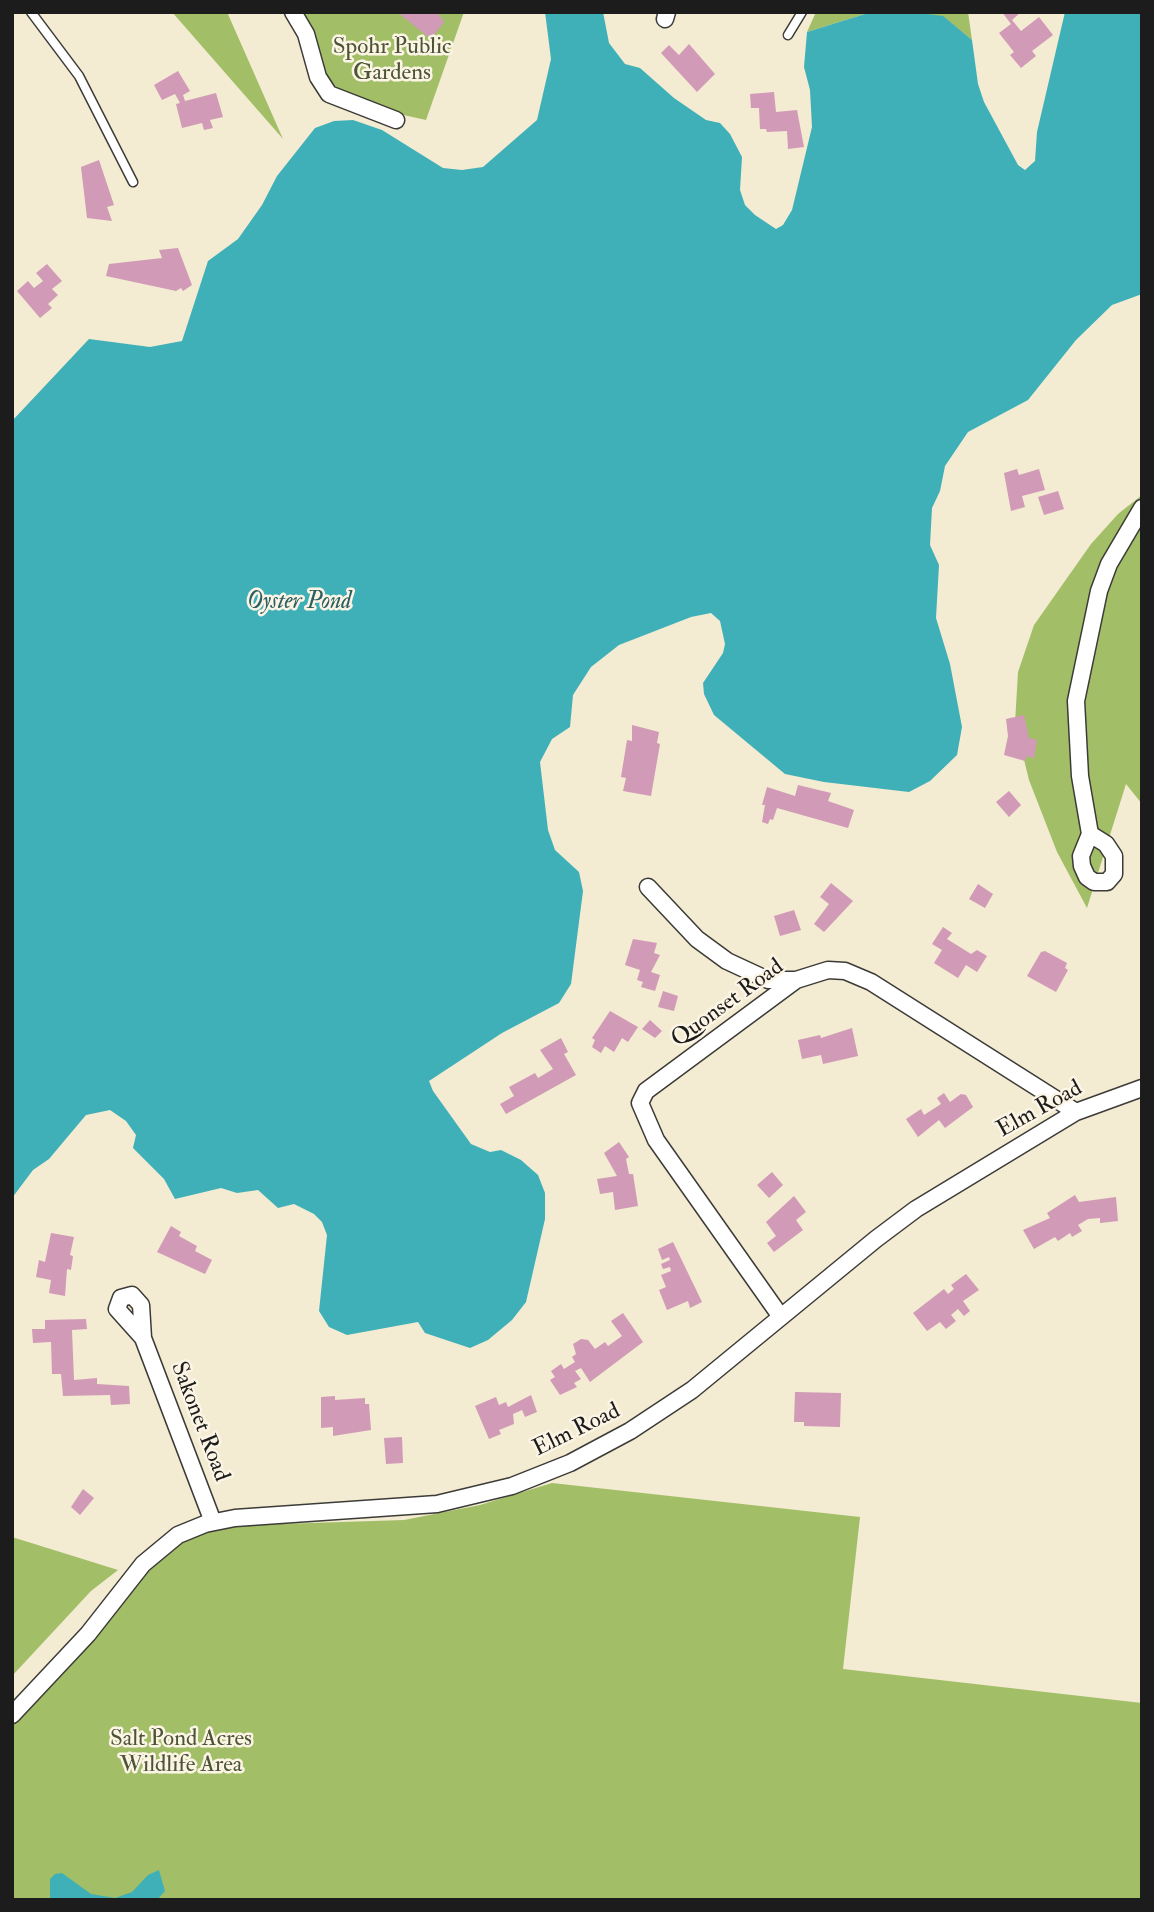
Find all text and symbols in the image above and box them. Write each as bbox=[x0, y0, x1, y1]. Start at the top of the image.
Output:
park label: Spohr Public Gardens bbox=[333, 34, 451, 88]
water label: Oyster Pond bbox=[247, 589, 351, 617]
street label: Quonset Road bbox=[666, 954, 790, 1054]
street label: Elm Road bbox=[993, 1075, 1087, 1145]
street label: Sakonet Road bbox=[164, 1358, 234, 1486]
street label: Elm Road bbox=[529, 1398, 625, 1464]
park label: Salt Pond Acres Wildlife Area bbox=[110, 1726, 252, 1780]

